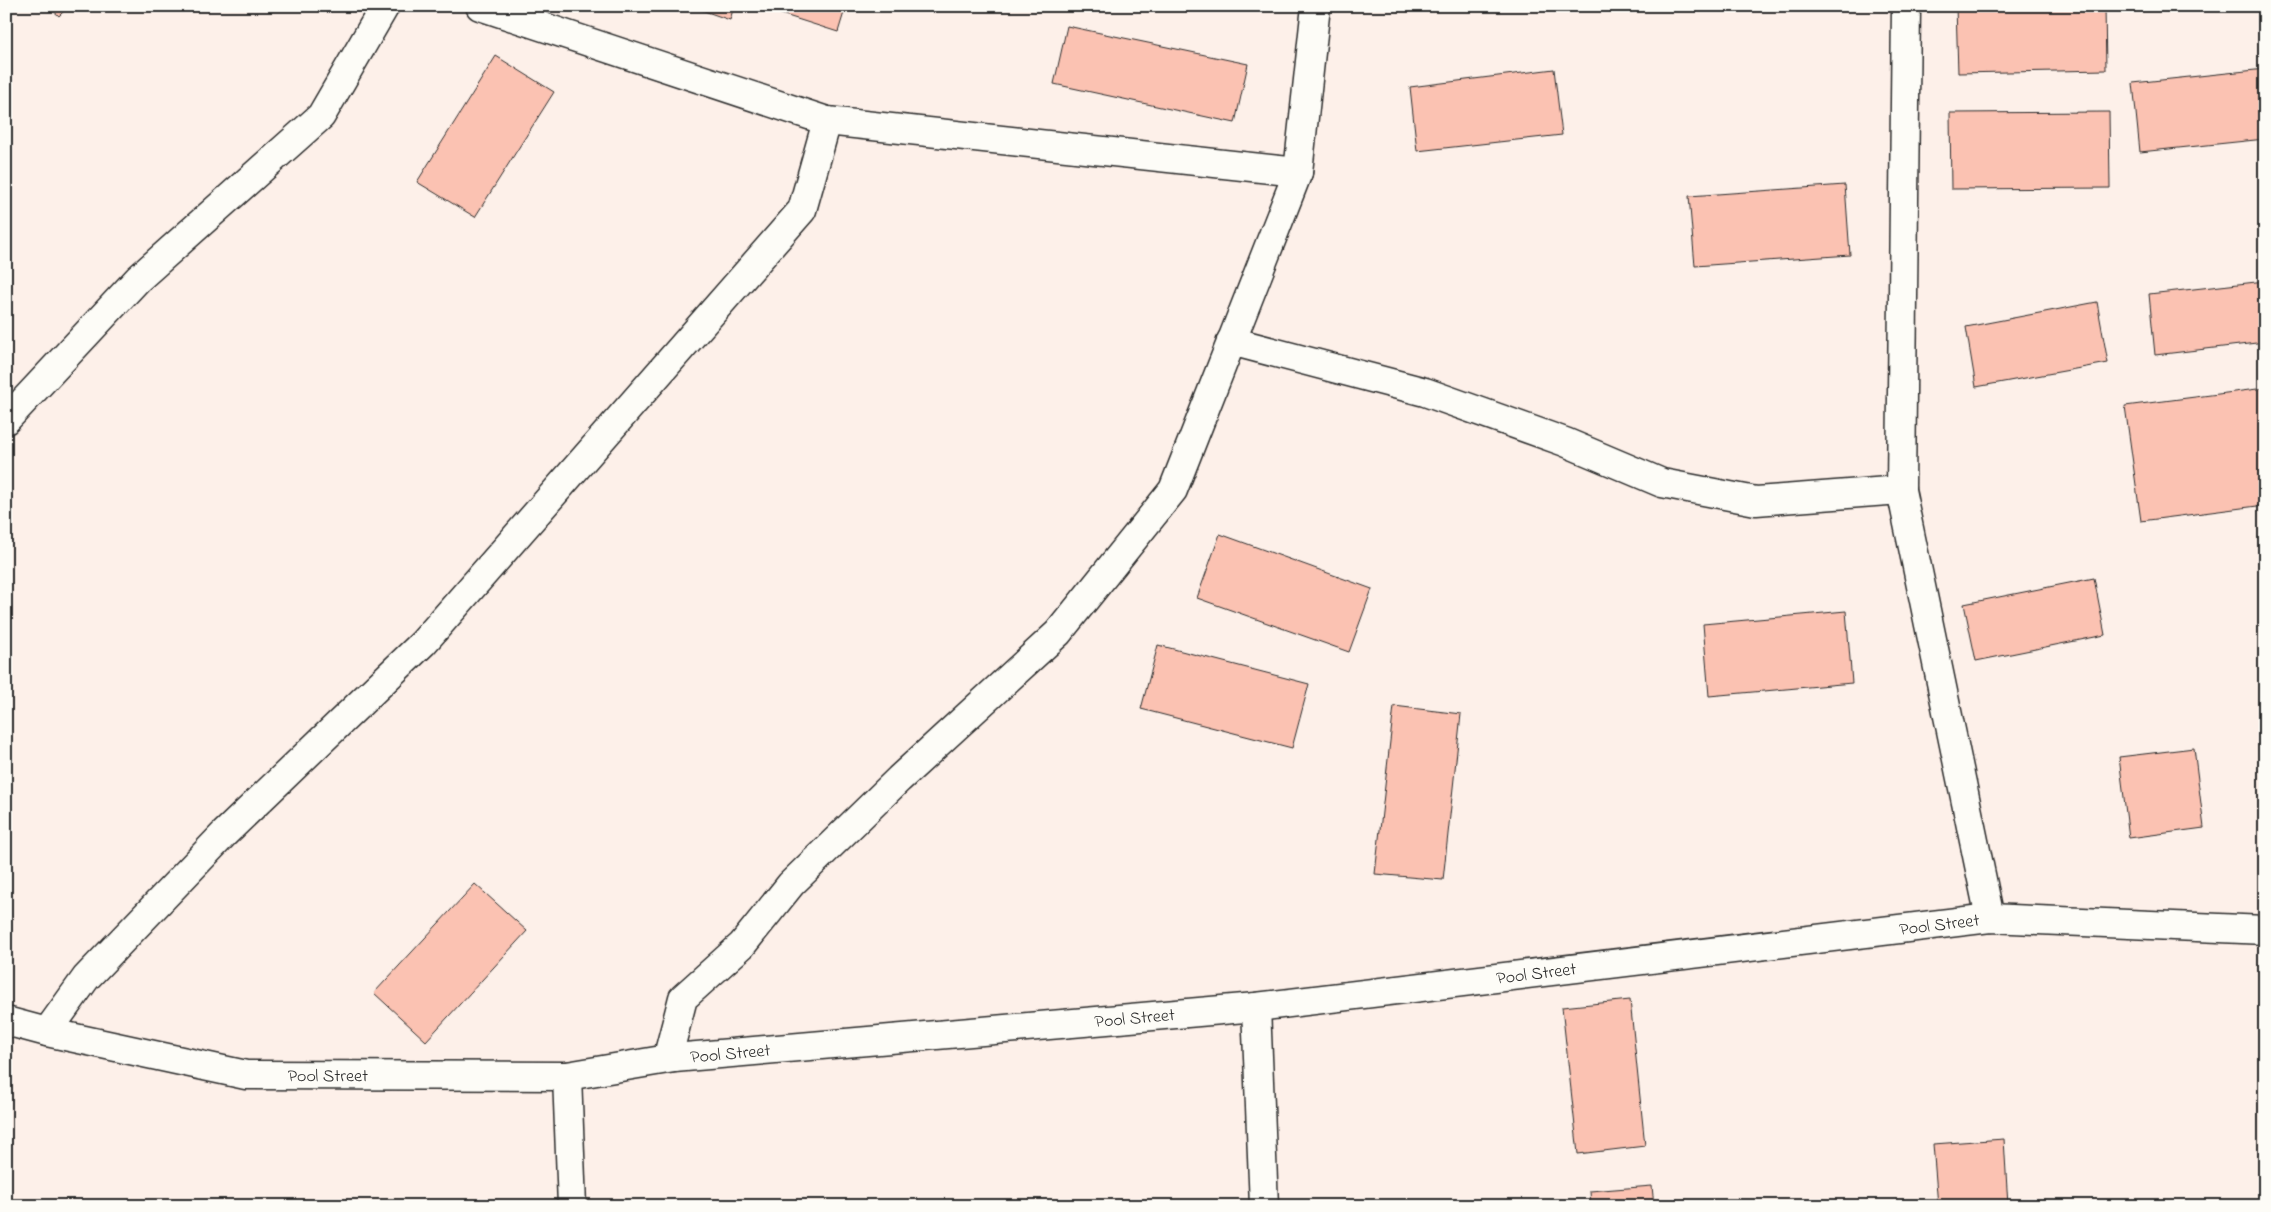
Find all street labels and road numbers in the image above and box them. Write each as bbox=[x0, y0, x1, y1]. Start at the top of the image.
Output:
street label: Pool Street bbox=[1898, 908, 1981, 944]
street label: Pool Street bbox=[1495, 957, 1578, 993]
street label: Pool Street bbox=[1094, 1003, 1176, 1036]
street label: Pool Street bbox=[689, 1039, 772, 1072]
street label: Pool Street bbox=[288, 1064, 368, 1090]

